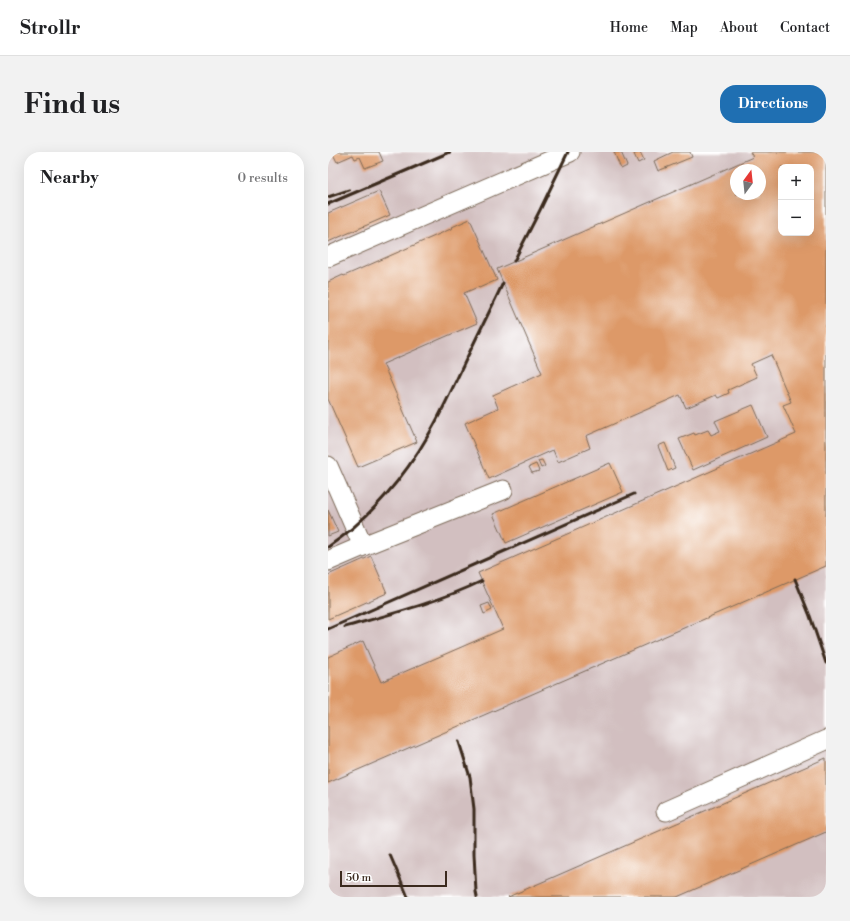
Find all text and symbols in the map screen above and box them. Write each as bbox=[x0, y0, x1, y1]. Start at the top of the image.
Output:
text: Strollr bbox=[20, 16, 81, 40]
text: Home bbox=[610, 19, 648, 37]
text: Map bbox=[670, 19, 698, 37]
text: About bbox=[720, 19, 758, 37]
text: Contact bbox=[780, 19, 830, 37]
button: Directions bbox=[720, 85, 826, 123]
text: Find us bbox=[24, 87, 120, 122]
north arrow bbox=[730, 164, 766, 200]
map controls bbox=[778, 164, 814, 236]
button: + bbox=[778, 164, 814, 200]
text: Nearby bbox=[40, 167, 99, 189]
text: 0 results bbox=[237, 170, 288, 186]
button: − bbox=[778, 200, 814, 236]
scale bar bbox=[340, 869, 447, 888]
text: 50 m bbox=[346, 871, 371, 885]

